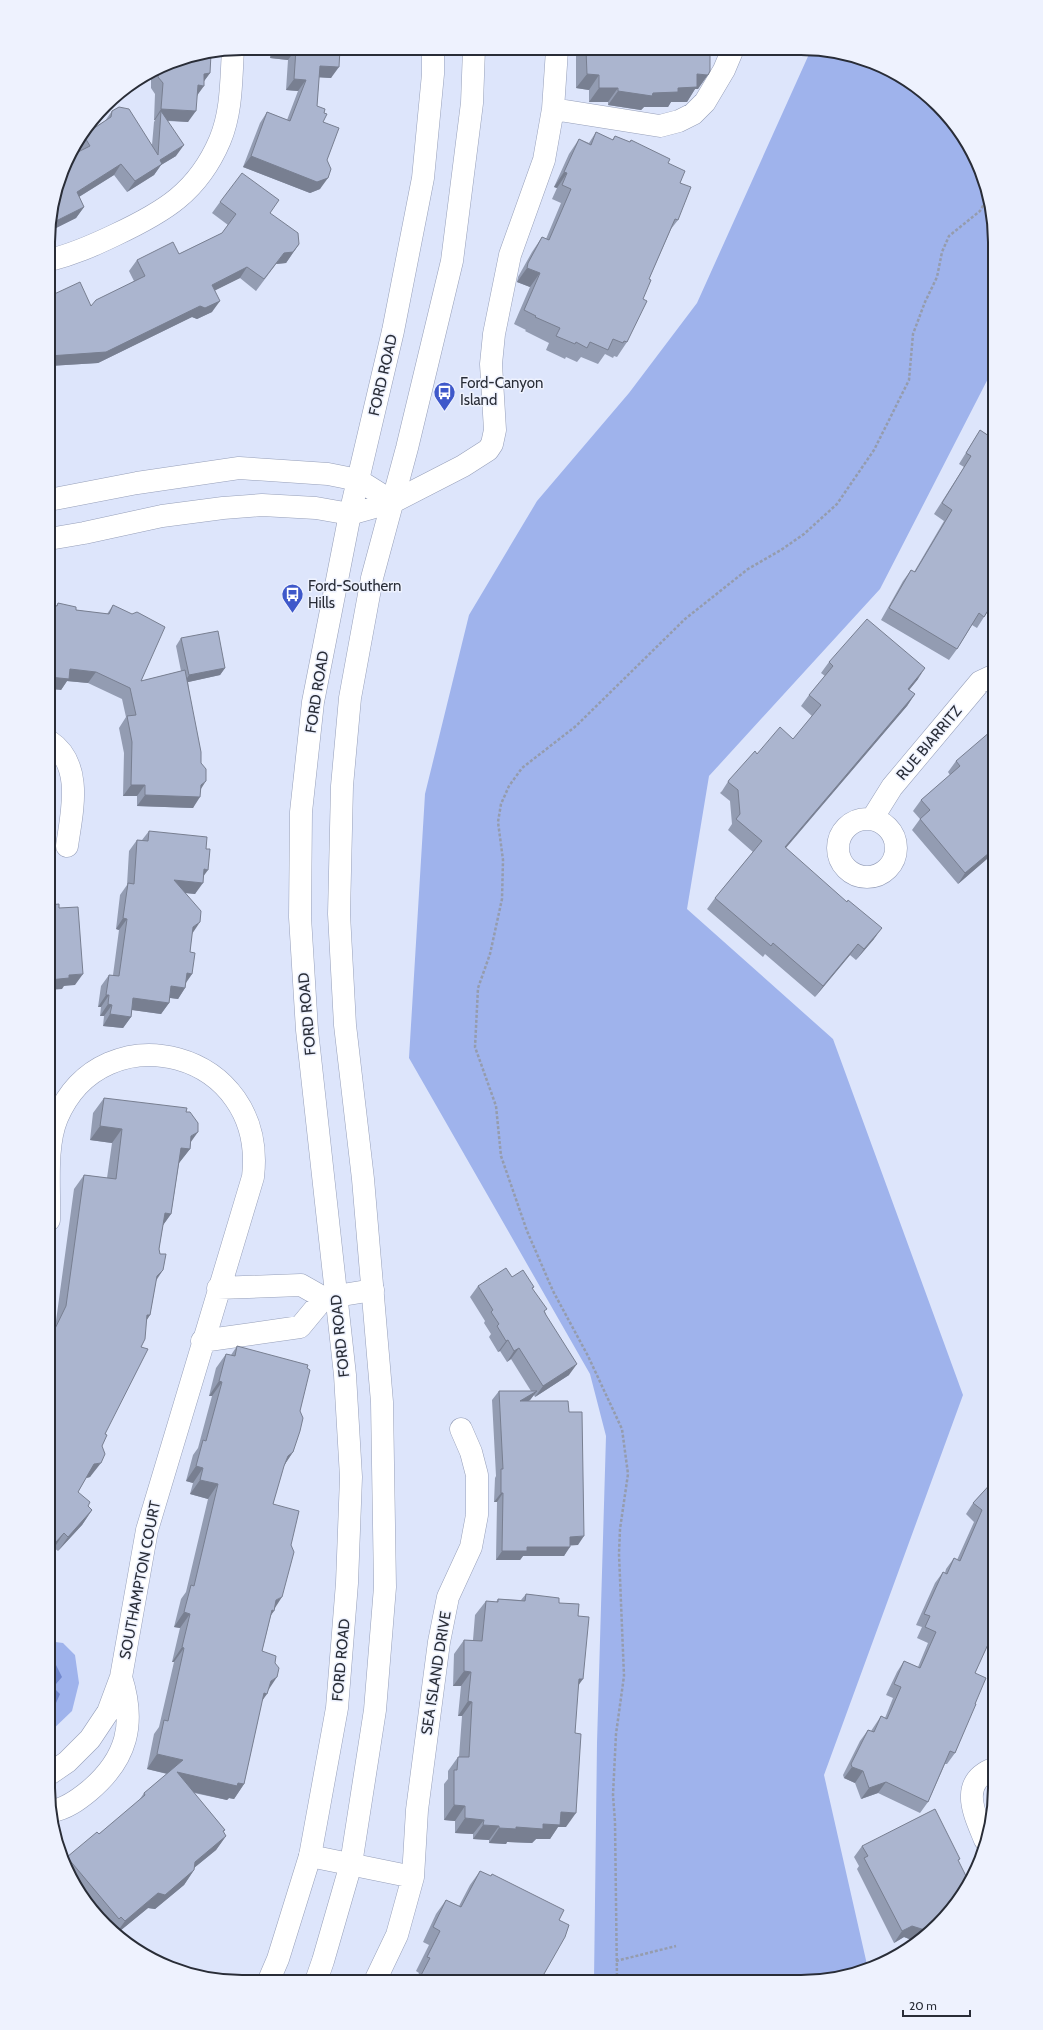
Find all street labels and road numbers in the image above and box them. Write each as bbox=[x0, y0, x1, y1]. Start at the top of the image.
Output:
street label: FORD ROAD bbox=[365, 332, 401, 418]
street label: FORD ROAD bbox=[302, 649, 332, 734]
street label: RUE BIARRITZ bbox=[893, 701, 966, 784]
street label: FORD ROAD bbox=[294, 972, 320, 1056]
street label: FORD ROAD bbox=[327, 1294, 353, 1378]
street label: SOUTHAMPTON COURT bbox=[116, 1499, 164, 1661]
street label: SEA ISLAND DRIVE bbox=[417, 1610, 455, 1736]
street label: FORD ROAD bbox=[328, 1618, 354, 1702]

